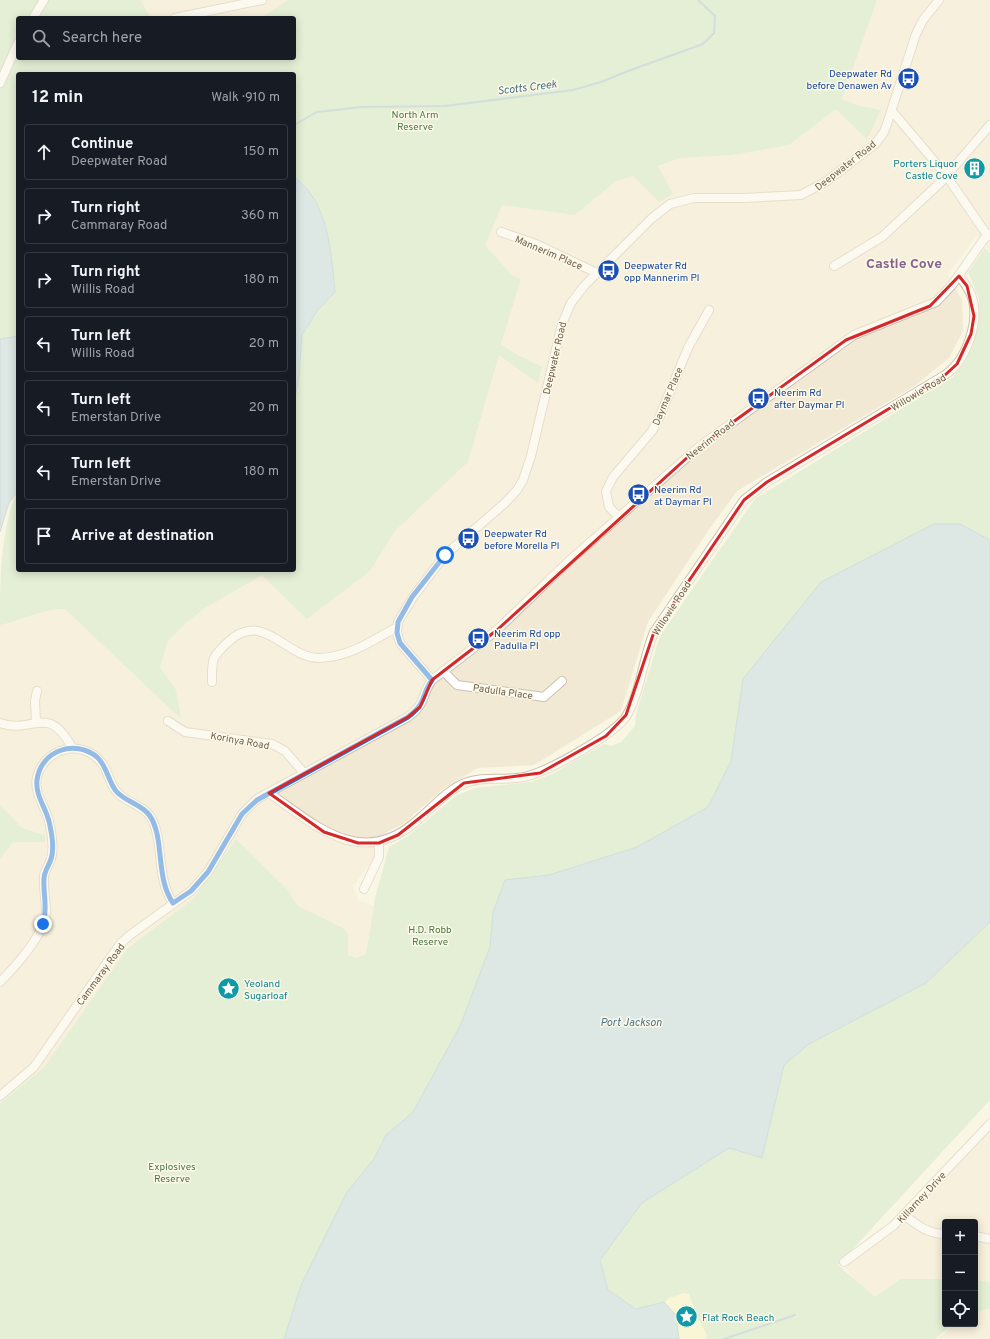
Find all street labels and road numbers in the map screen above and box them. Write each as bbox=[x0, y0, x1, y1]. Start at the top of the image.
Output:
street label: Deepwater Road bbox=[813, 138, 879, 194]
street label: Mannerim Place bbox=[513, 233, 584, 273]
street label: Deepwater Road bbox=[541, 321, 570, 396]
street label: Daymar Place bbox=[650, 365, 687, 428]
street label: Willowie Road bbox=[889, 372, 949, 415]
street label: Neerim Road bbox=[684, 417, 738, 463]
street label: Willowie Road bbox=[650, 579, 695, 638]
street label: Padulla Place bbox=[472, 682, 534, 703]
street label: Korinya Road bbox=[209, 730, 270, 753]
street label: Cammaray Road bbox=[74, 941, 128, 1009]
street label: Killarney Drive bbox=[895, 1169, 949, 1227]

